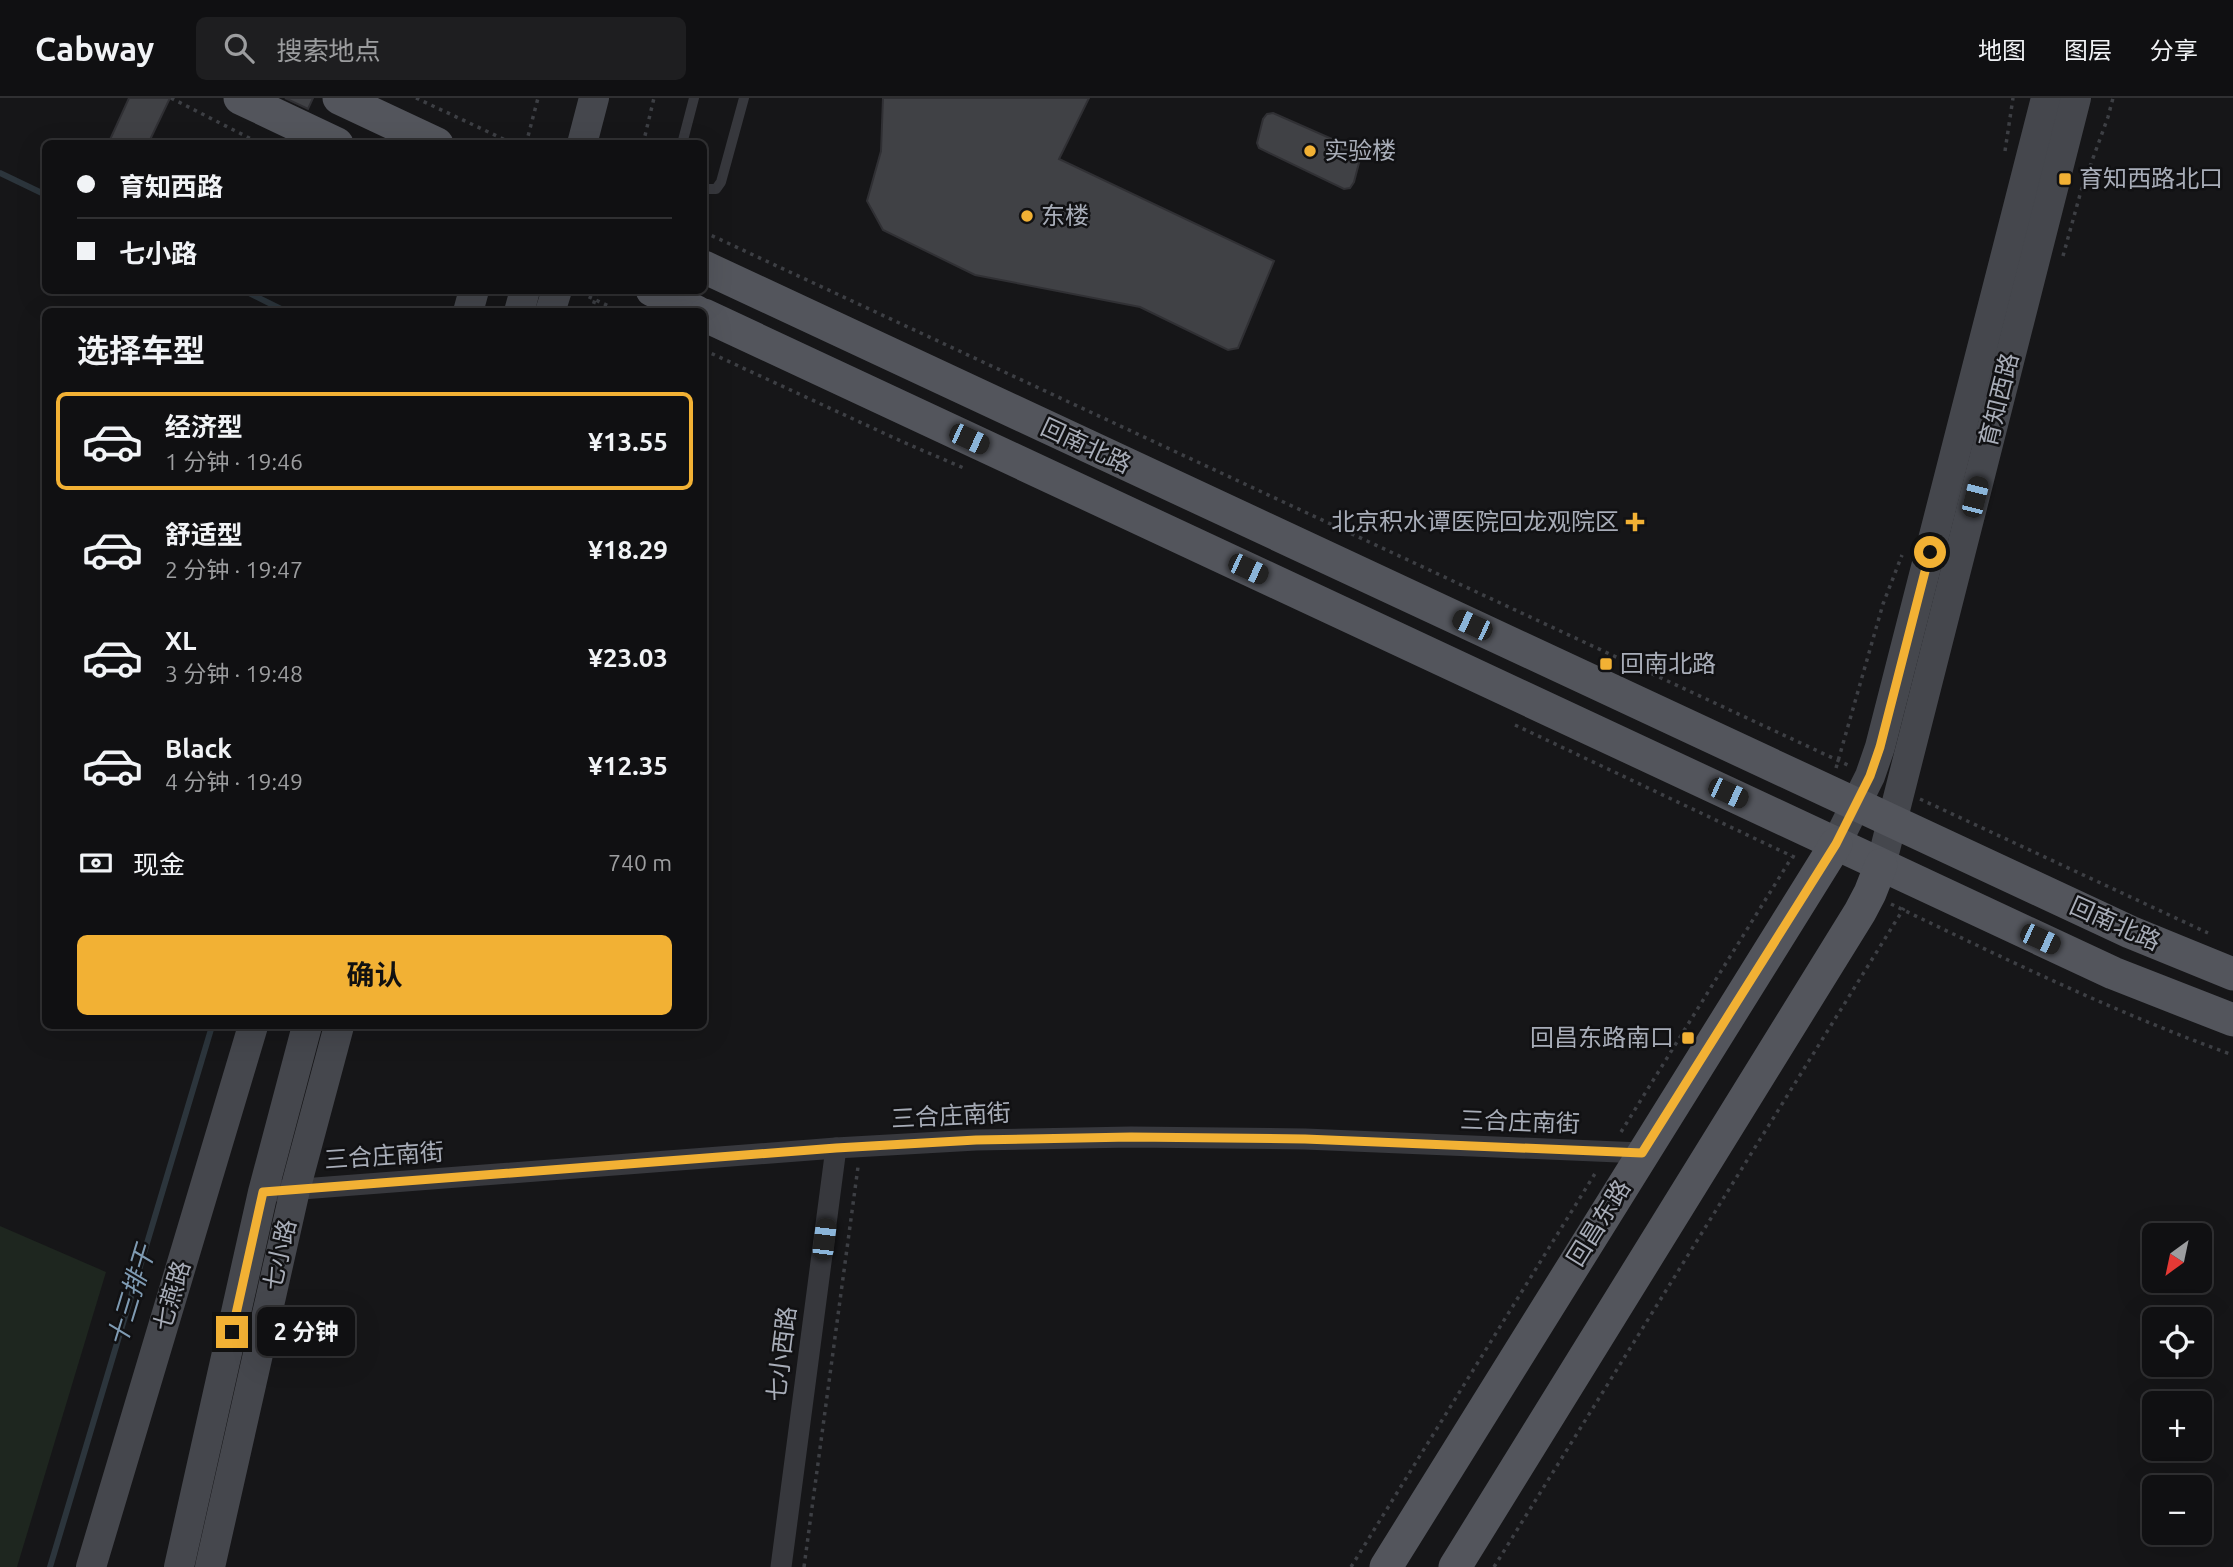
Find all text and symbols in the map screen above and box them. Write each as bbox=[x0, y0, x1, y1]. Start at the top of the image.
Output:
search box bbox=[196, 17, 686, 80]
icon: search bbox=[220, 29, 258, 67]
text: Cabway bbox=[35, 30, 154, 67]
text: 搜索地点 bbox=[276, 36, 380, 65]
text: 地图 bbox=[1978, 37, 2026, 64]
text: 图层 bbox=[2064, 37, 2112, 64]
text: 分享 bbox=[2150, 37, 2198, 64]
place label: 实验楼 bbox=[1324, 137, 1396, 164]
marker: 实验楼 bbox=[1302, 143, 1318, 159]
place label: 育知西路北口 bbox=[2079, 165, 2223, 192]
marker: 育知西路北口 bbox=[2057, 171, 2073, 187]
text: 育知西路 bbox=[119, 172, 223, 201]
place label: 东楼 bbox=[1041, 202, 1089, 229]
marker: 东楼 bbox=[1019, 208, 1035, 224]
text: 七小路 bbox=[119, 239, 197, 268]
text: 选择车型 bbox=[77, 332, 205, 368]
street label: 育知西路 bbox=[1974, 350, 2023, 450]
icon: car bbox=[81, 410, 144, 473]
text: 经济型 bbox=[165, 412, 243, 441]
street label: 回南北路 bbox=[1037, 413, 1135, 478]
car bbox=[946, 421, 993, 457]
text: ¥13.55 bbox=[588, 427, 668, 456]
text: 1 分钟 · 19:46 bbox=[165, 449, 303, 474]
car bbox=[1960, 474, 1991, 520]
place label: 北京积水谭医院回龙观院区 bbox=[1331, 508, 1619, 535]
marker: 北京积水谭医院回龙观院区 bbox=[1625, 512, 1645, 532]
icon: car bbox=[81, 518, 144, 581]
text: 舒适型 bbox=[165, 520, 243, 549]
text: ¥18.29 bbox=[588, 535, 668, 564]
route start bbox=[1914, 536, 1946, 568]
car bbox=[1225, 551, 1272, 587]
text: 2 分钟 · 19:47 bbox=[165, 557, 303, 582]
car bbox=[1449, 607, 1496, 643]
icon: car bbox=[81, 626, 144, 689]
text: XL bbox=[165, 626, 196, 655]
text: ¥23.03 bbox=[588, 643, 668, 672]
place label: 回南北路 bbox=[1620, 650, 1716, 677]
marker: 回南北路 bbox=[1598, 656, 1614, 672]
text: 3 分钟 · 19:48 bbox=[165, 661, 303, 686]
icon: car bbox=[81, 734, 144, 797]
text: Black bbox=[165, 734, 232, 763]
text: ¥12.35 bbox=[588, 751, 668, 780]
text: 4 分钟 · 19:49 bbox=[165, 769, 303, 794]
car bbox=[1705, 775, 1752, 811]
icon: cash bbox=[77, 844, 115, 882]
text: 现金 bbox=[133, 850, 185, 879]
text: 740 m bbox=[608, 850, 672, 875]
street label: 回南北路 bbox=[2066, 892, 2165, 955]
car bbox=[2017, 921, 2064, 957]
button: 确认 bbox=[77, 935, 672, 1015]
place label: 回昌东路南口 bbox=[1530, 1024, 1674, 1051]
marker: 回昌东路南口 bbox=[1680, 1030, 1696, 1046]
street label: 三合庄南街 bbox=[890, 1099, 1012, 1132]
street label: 三合庄南街 bbox=[1460, 1106, 1580, 1137]
street label: 三合庄南街 bbox=[323, 1138, 445, 1173]
street label: 回昌东路 bbox=[1562, 1175, 1635, 1271]
street label: 七小路 bbox=[258, 1217, 301, 1293]
car bbox=[812, 1217, 837, 1261]
north arrow bbox=[2142, 1223, 2212, 1293]
map controls bbox=[2142, 1223, 2212, 1545]
water label: 十三排干 bbox=[101, 1239, 160, 1350]
street label: 七燕路 bbox=[148, 1257, 195, 1334]
street label: 七小西路 bbox=[762, 1305, 801, 1403]
button: locate bbox=[2142, 1307, 2212, 1377]
callout: 2 分钟 bbox=[256, 1308, 354, 1356]
route end bbox=[216, 1316, 248, 1348]
text: 2 分钟 bbox=[274, 1319, 338, 1344]
button: + bbox=[2142, 1391, 2212, 1461]
button: − bbox=[2142, 1475, 2212, 1545]

